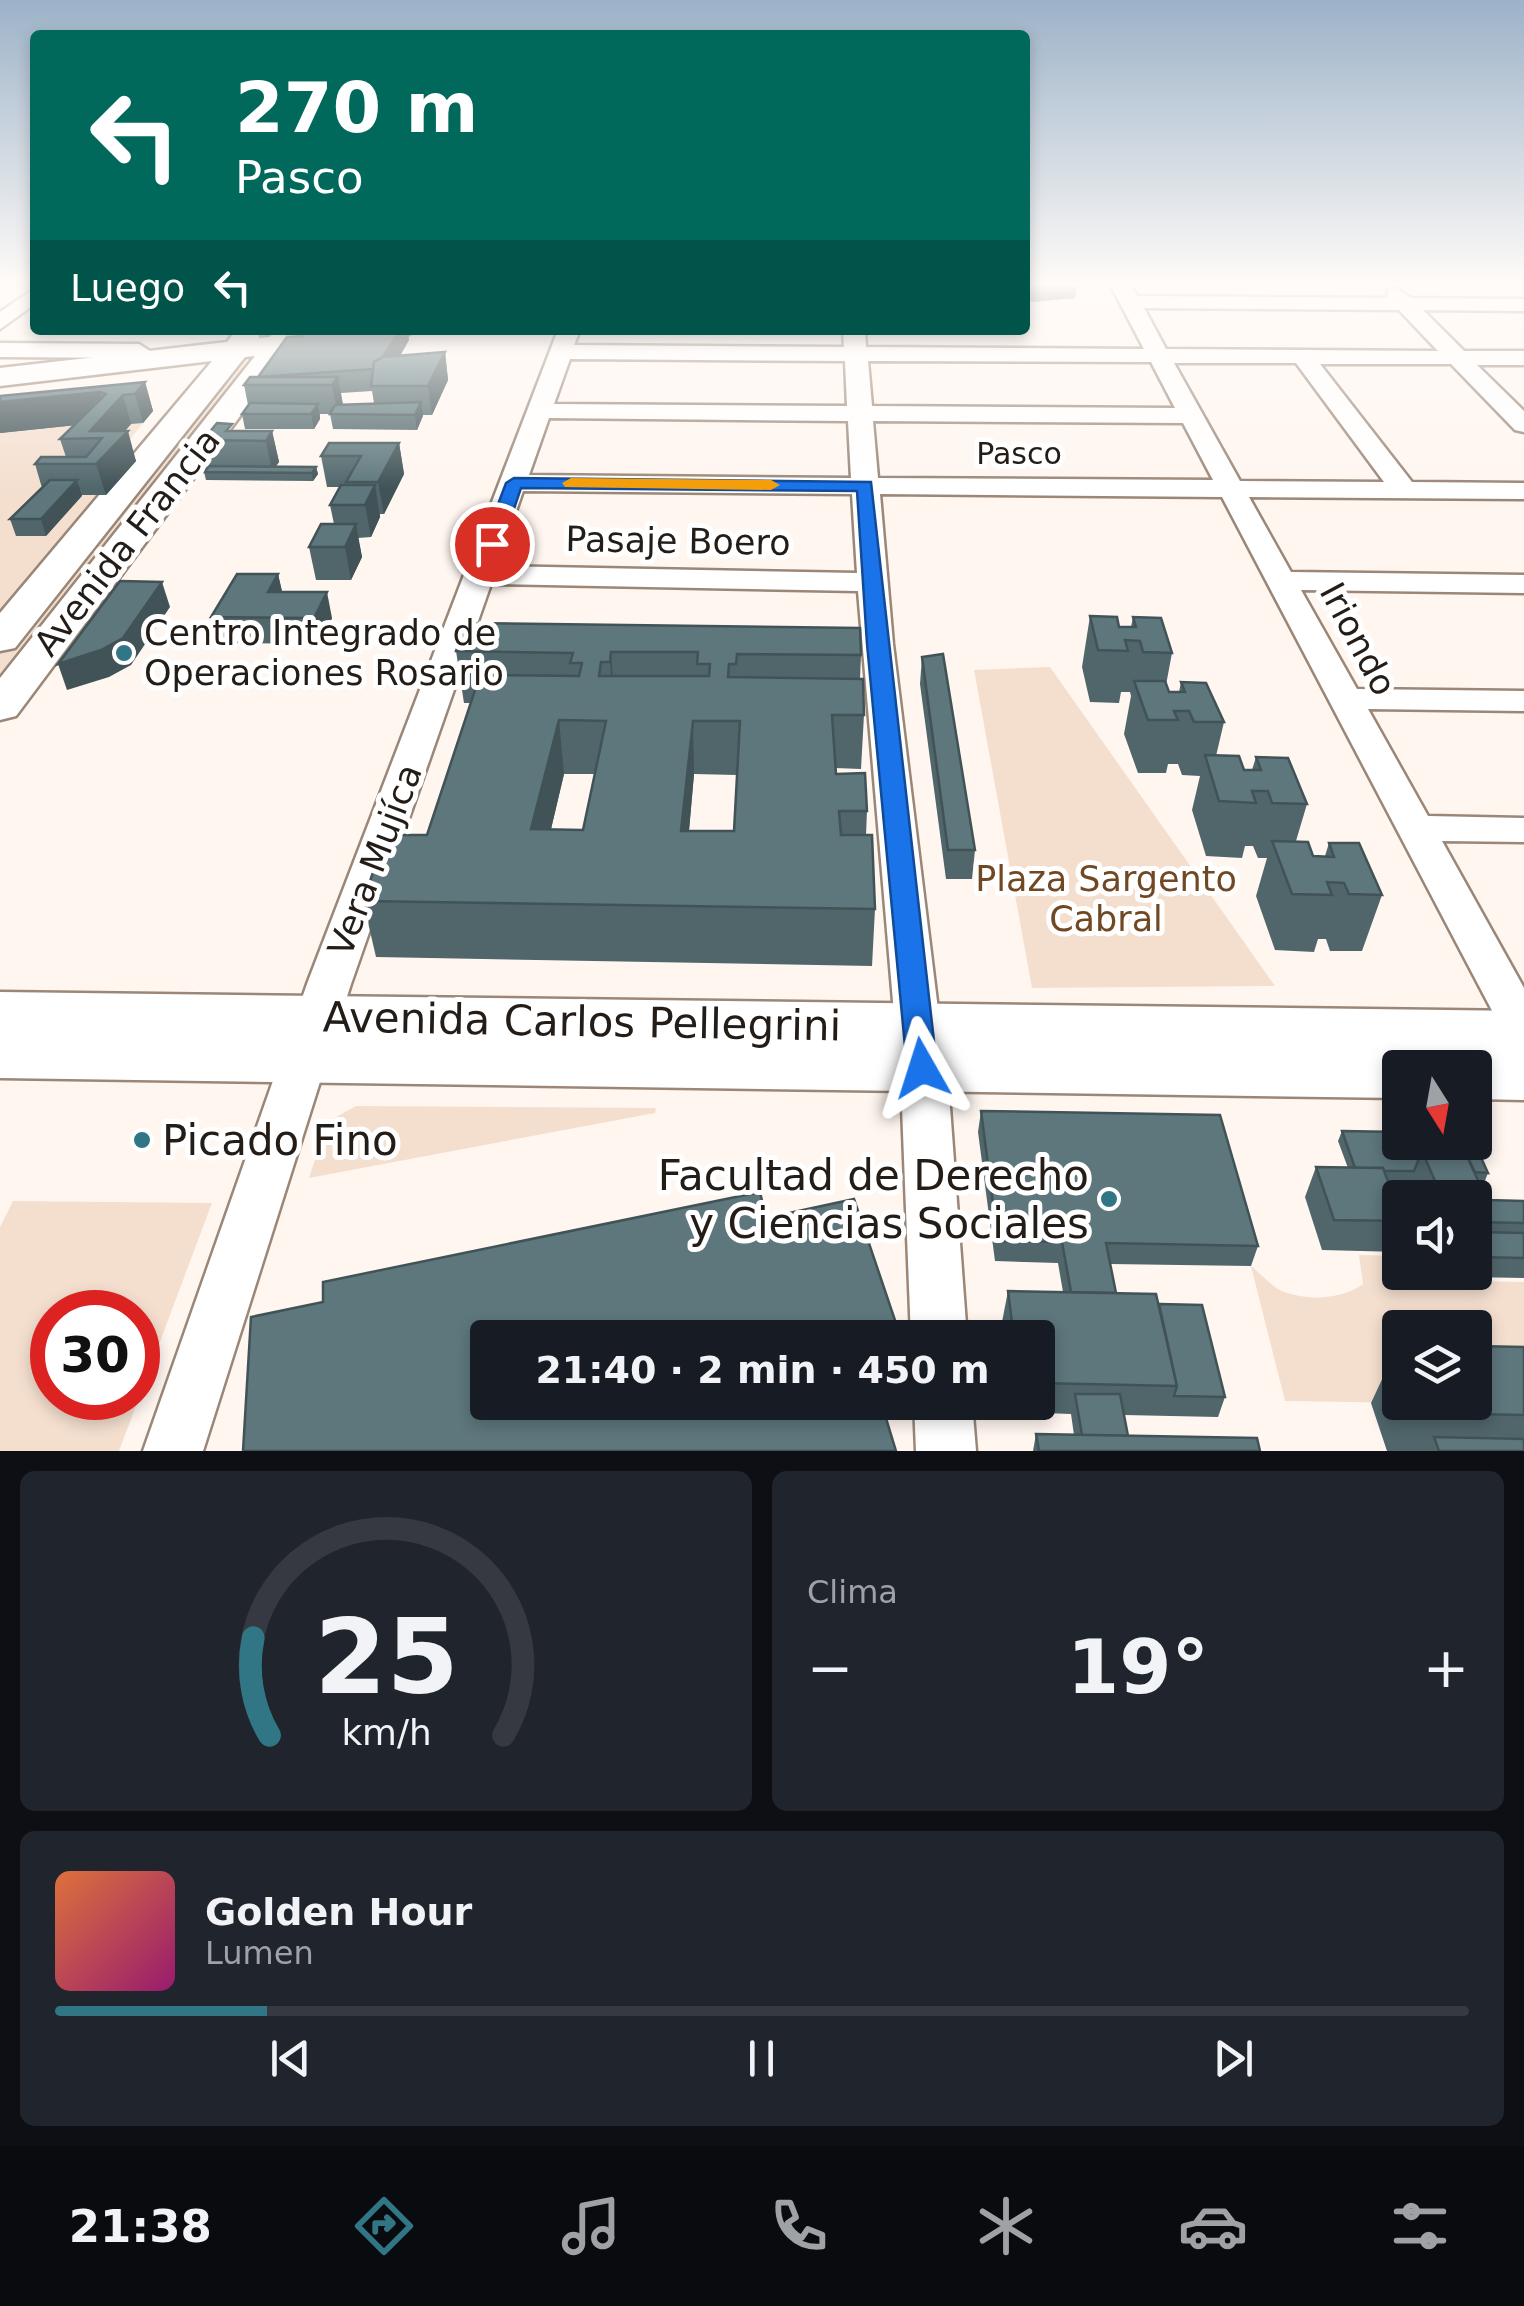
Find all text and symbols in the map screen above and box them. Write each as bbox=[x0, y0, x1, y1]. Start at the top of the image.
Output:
text: 270 m bbox=[235, 67, 478, 149]
icon: left bbox=[70, 70, 200, 200]
text: Pasco bbox=[235, 151, 363, 204]
icon: left bbox=[205, 260, 260, 315]
text: Luego bbox=[70, 266, 185, 310]
street label: Avenida Francia bbox=[26, 421, 228, 663]
street label: Pasco bbox=[976, 436, 1062, 471]
pin bbox=[450, 502, 535, 587]
icon: arrive bbox=[465, 517, 520, 572]
street label: Pasaje Boero bbox=[565, 519, 791, 563]
street label: Iriondo bbox=[1312, 576, 1404, 702]
place label: Centro Integrado de Operaciones Rosario bbox=[144, 613, 504, 693]
marker: Centro Integrado de Operaciones Rosario bbox=[113, 642, 135, 664]
street label: Vera Mujíca bbox=[320, 758, 430, 962]
park label: Plaza Sargento Cabral bbox=[975, 859, 1237, 939]
street label: Avenida Carlos Pellegrini bbox=[322, 992, 842, 1051]
position arrow bbox=[870, 1016, 974, 1120]
north arrow bbox=[1382, 1050, 1492, 1160]
map controls bbox=[1382, 1050, 1492, 1420]
place label: Picado Fino bbox=[162, 1116, 398, 1165]
marker: Picado Fino bbox=[131, 1129, 153, 1151]
place label: Facultad de Derecho y Ciencias Sociales bbox=[658, 1151, 1089, 1248]
button: sound bbox=[1382, 1180, 1492, 1290]
marker: Facultad de Derecho y Ciencias Sociales bbox=[1098, 1188, 1120, 1210]
speed limit sign: 30 bbox=[30, 1290, 160, 1420]
button: layers bbox=[1382, 1310, 1492, 1420]
text: 21:40 · 2 min · 450 m bbox=[535, 1348, 990, 1392]
text: Clima bbox=[807, 1573, 898, 1611]
text: 25 bbox=[314, 1596, 458, 1718]
text: 19° bbox=[1067, 1623, 1209, 1711]
text: − bbox=[807, 1636, 853, 1700]
text: + bbox=[1423, 1636, 1469, 1700]
text: km/h bbox=[341, 1712, 431, 1753]
text: Golden Hour bbox=[205, 1890, 472, 1934]
text: Lumen bbox=[205, 1934, 314, 1972]
icon: previous bbox=[263, 2031, 318, 2086]
icon: pause bbox=[734, 2031, 789, 2086]
icon: next bbox=[1206, 2031, 1261, 2086]
icon: directions bbox=[349, 2191, 419, 2261]
icon: music bbox=[556, 2191, 626, 2261]
icon: phone bbox=[764, 2191, 834, 2261]
icon: climate bbox=[971, 2191, 1041, 2261]
icon: car bbox=[1178, 2191, 1248, 2261]
icon: filters bbox=[1385, 2191, 1455, 2261]
text: 21:38 bbox=[69, 2200, 212, 2253]

